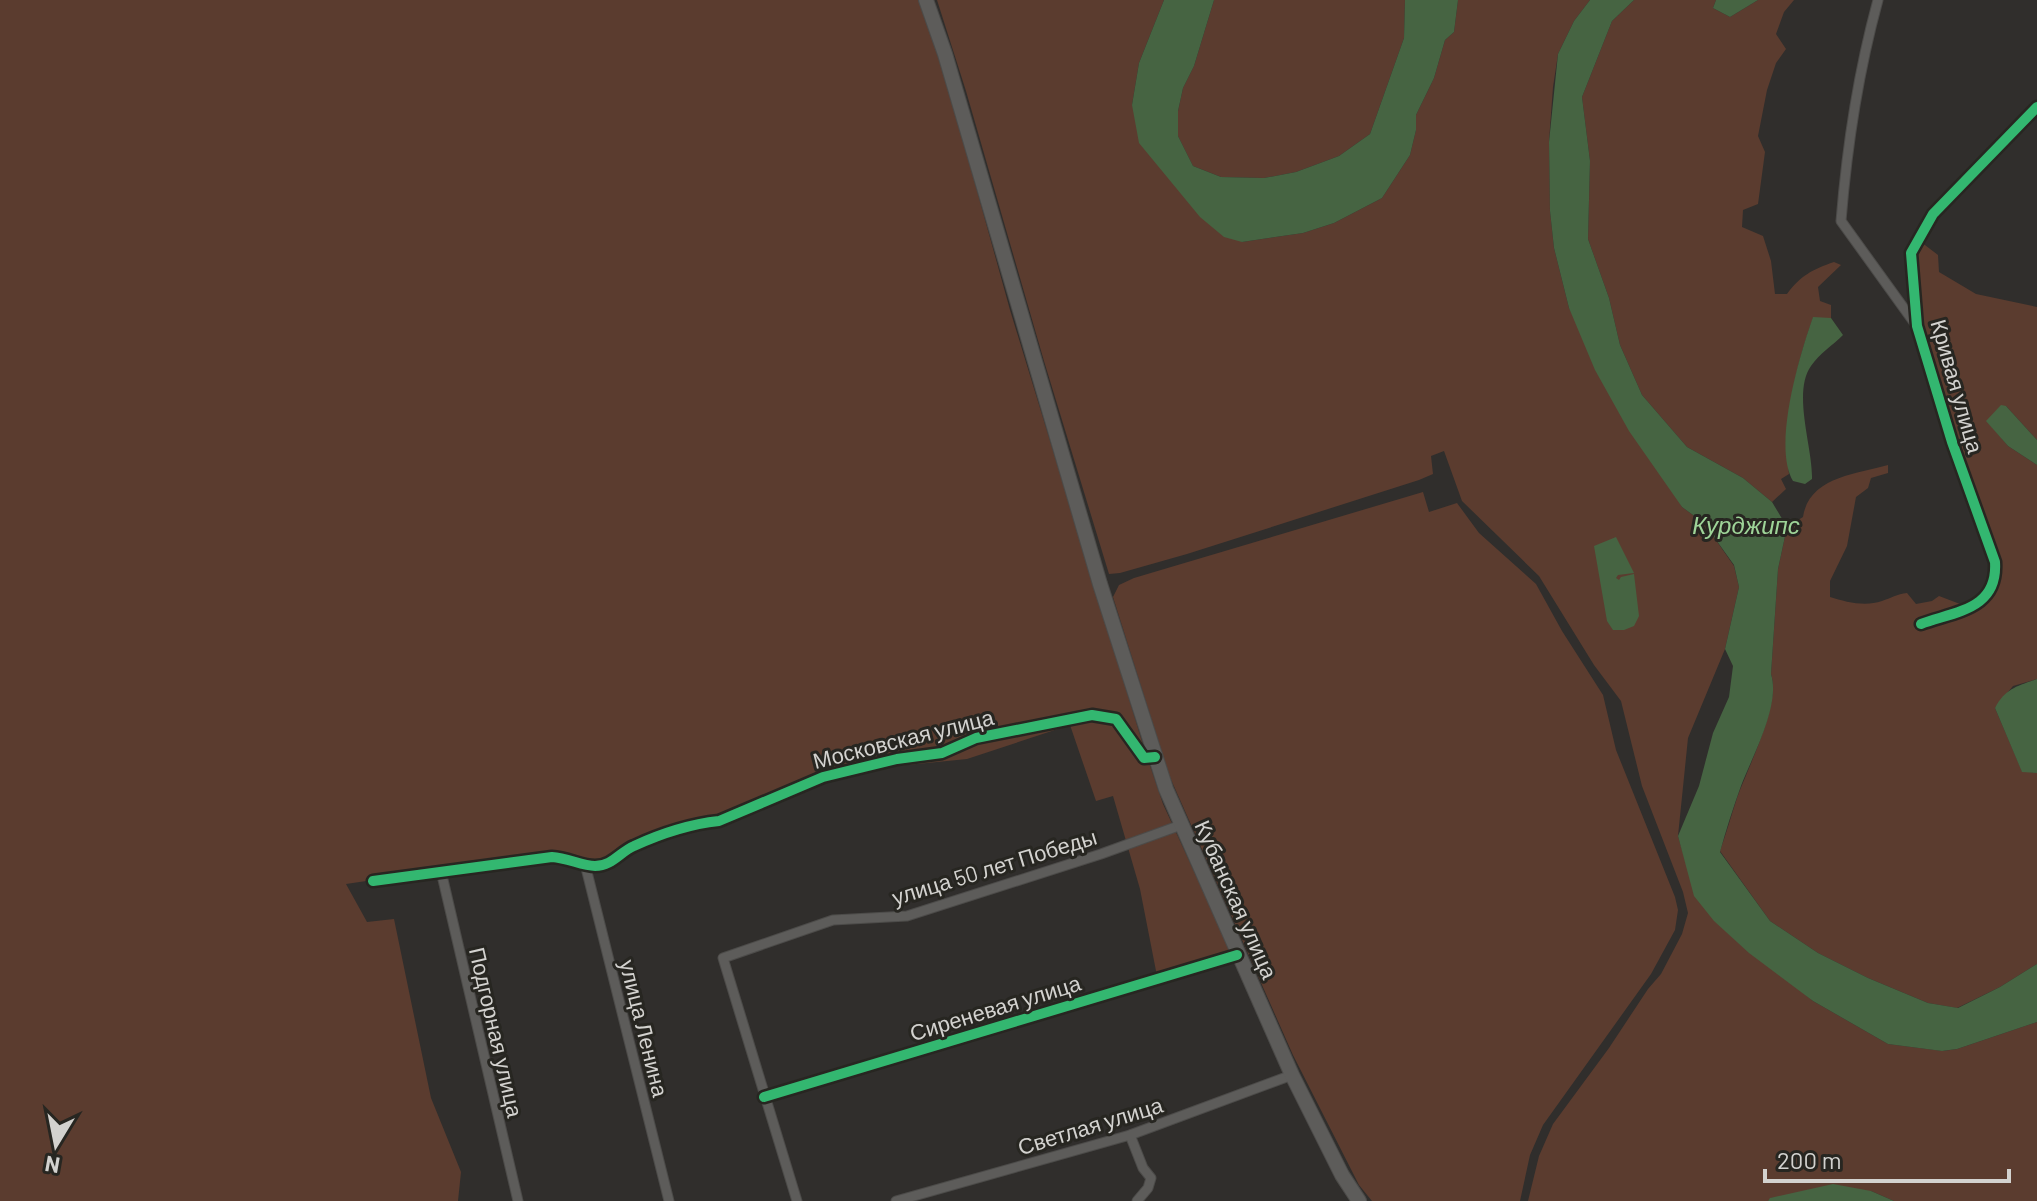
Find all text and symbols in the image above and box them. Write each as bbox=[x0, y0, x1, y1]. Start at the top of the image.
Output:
street label: Кривая улица bbox=[1926, 316, 1990, 457]
water label: Курджипс bbox=[1692, 510, 1800, 539]
street label: Московская улица bbox=[810, 703, 997, 774]
street label: Кубанская улица bbox=[1189, 816, 1284, 983]
street label: улица 50 лет Победы bbox=[889, 822, 1100, 910]
street label: Подгорная улица bbox=[464, 945, 529, 1120]
street label: улица Ленина bbox=[614, 957, 675, 1100]
street label: Сиреневая улица bbox=[906, 968, 1085, 1046]
street label: Светлая улица bbox=[1014, 1090, 1167, 1160]
north arrow bbox=[16, 1105, 96, 1185]
scale bar bbox=[1765, 1133, 2009, 1183]
text: 200 m bbox=[1777, 1145, 1842, 1174]
text: N bbox=[43, 1152, 62, 1180]

